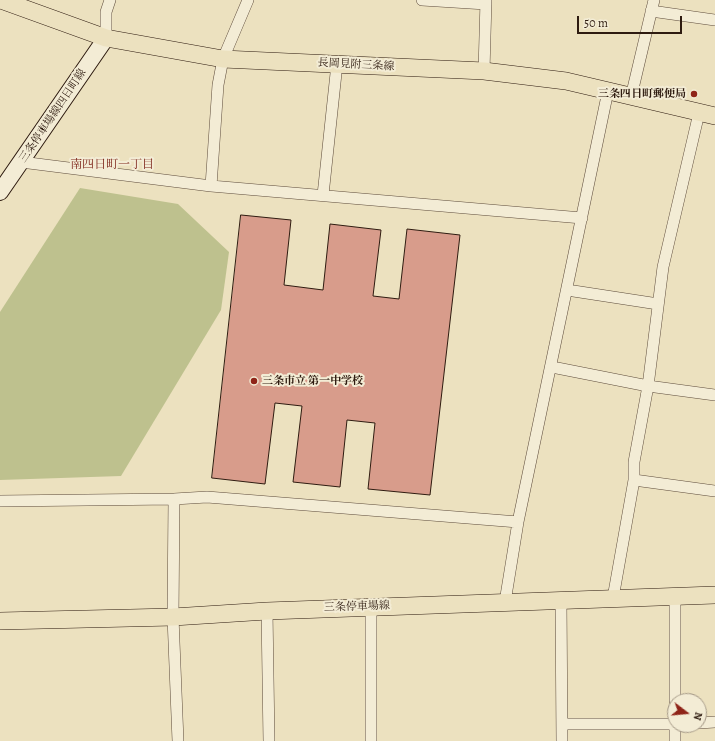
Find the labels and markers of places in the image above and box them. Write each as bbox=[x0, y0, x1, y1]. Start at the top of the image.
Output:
place label: 三条四日町郵便局 bbox=[598, 87, 686, 101]
marker: 三条四日町郵便局 bbox=[689, 89, 699, 99]
place label: 三条市立 第一中学校 bbox=[262, 374, 363, 388]
marker: 三条市立 第一中学校 bbox=[249, 376, 259, 386]

